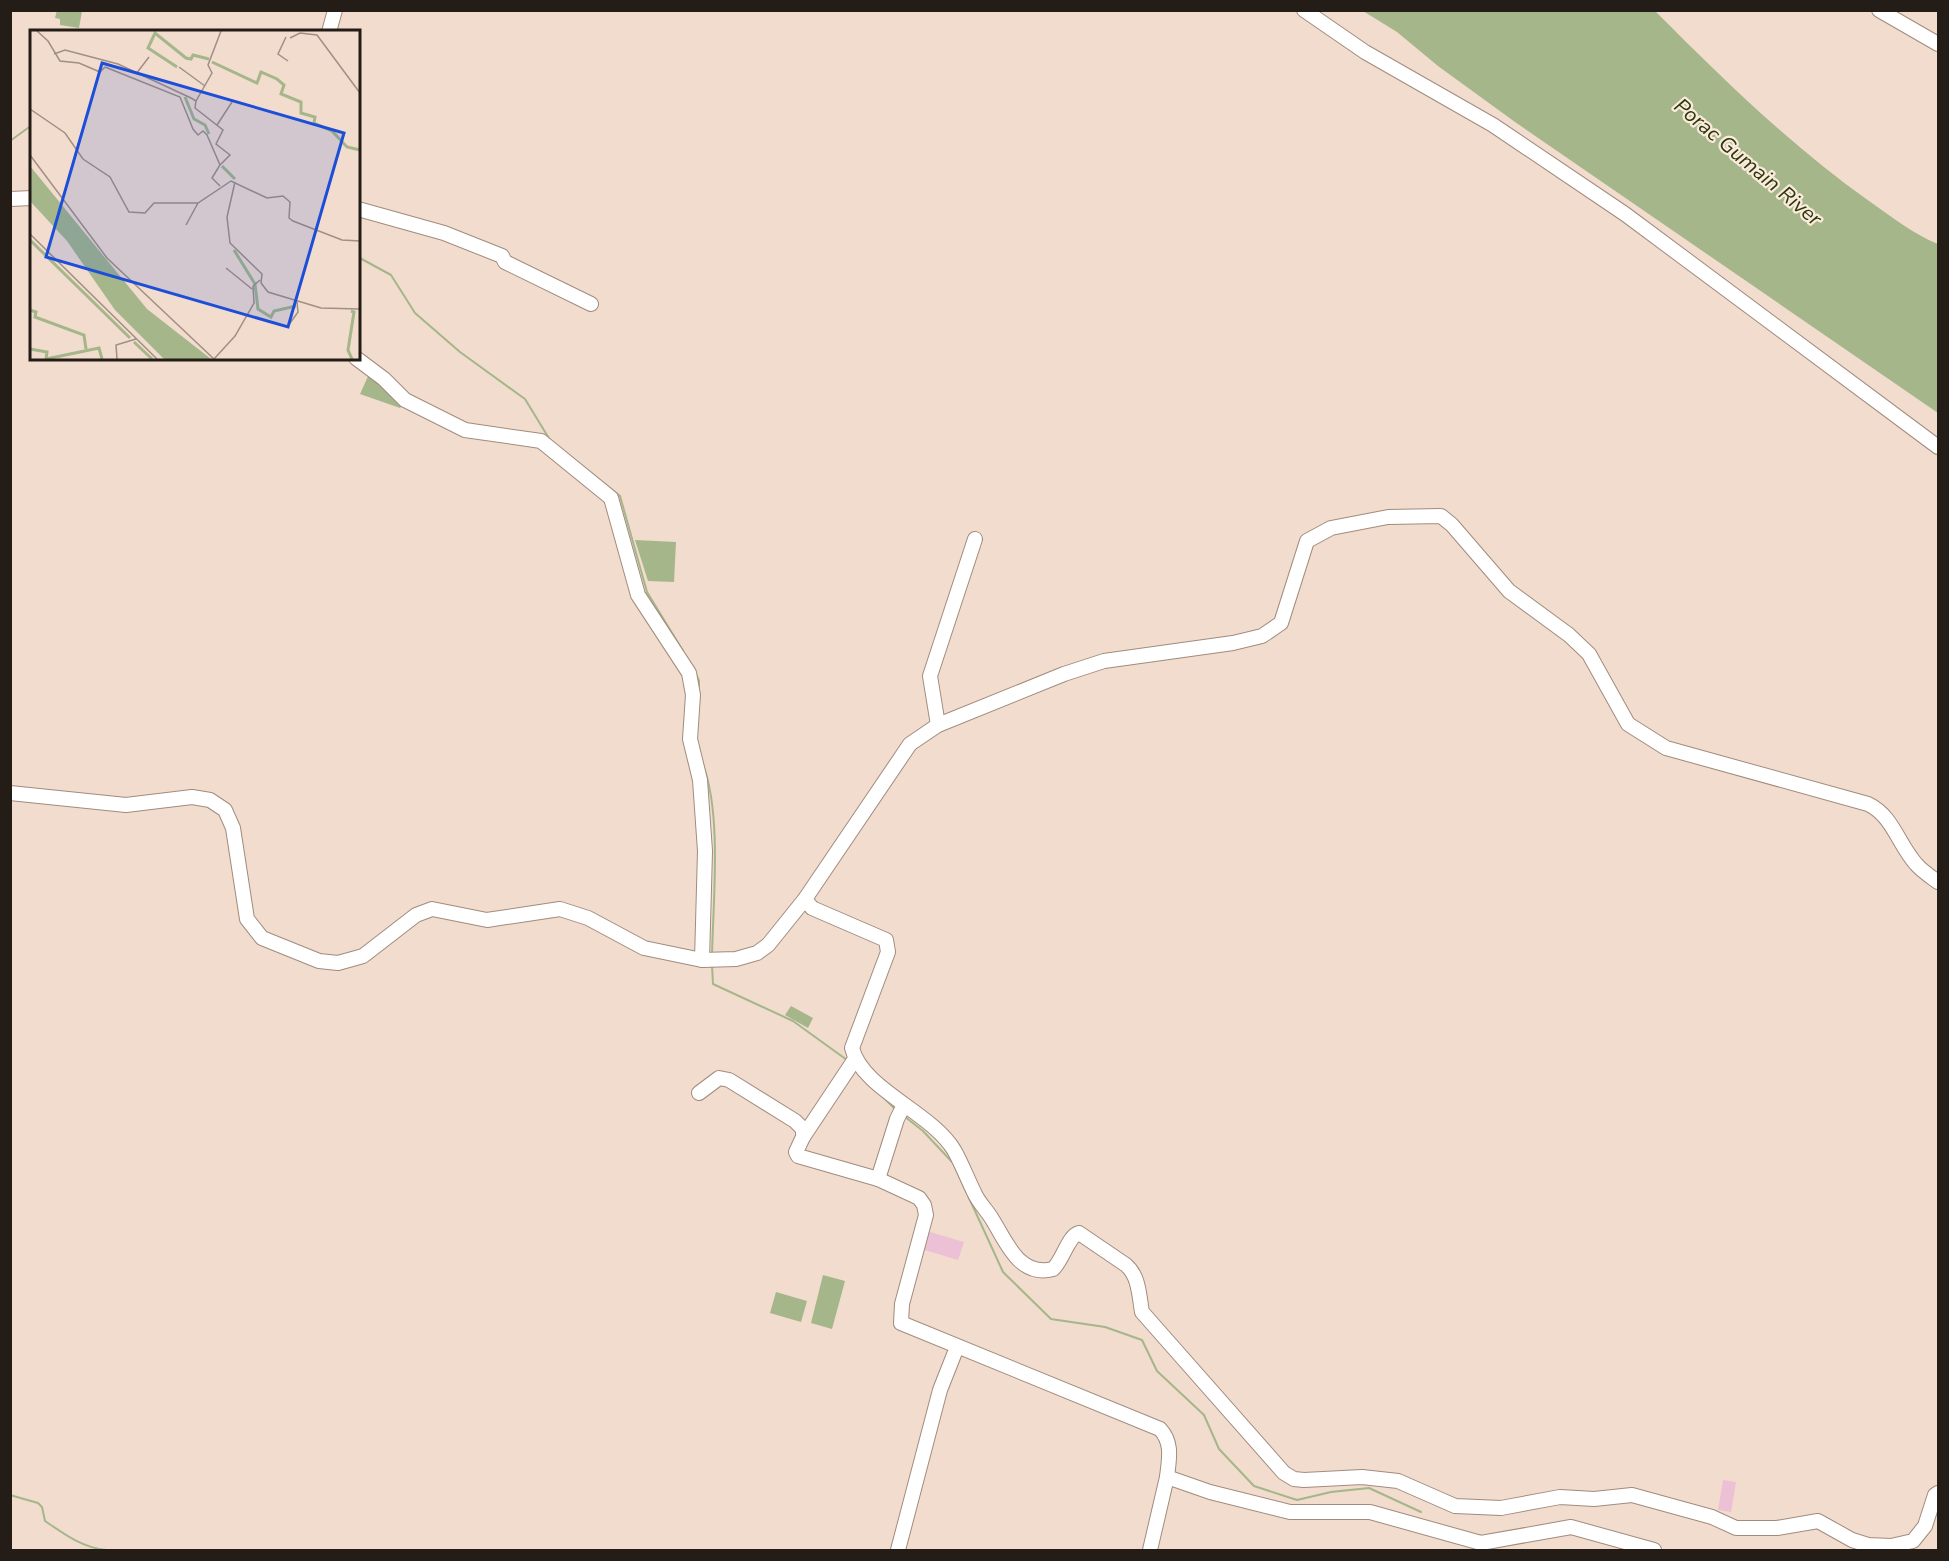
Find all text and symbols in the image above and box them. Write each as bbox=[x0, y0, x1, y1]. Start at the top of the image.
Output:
inset map bbox=[30, 30, 360, 360]
water label: Porac Gumain River bbox=[1668, 92, 1828, 232]

